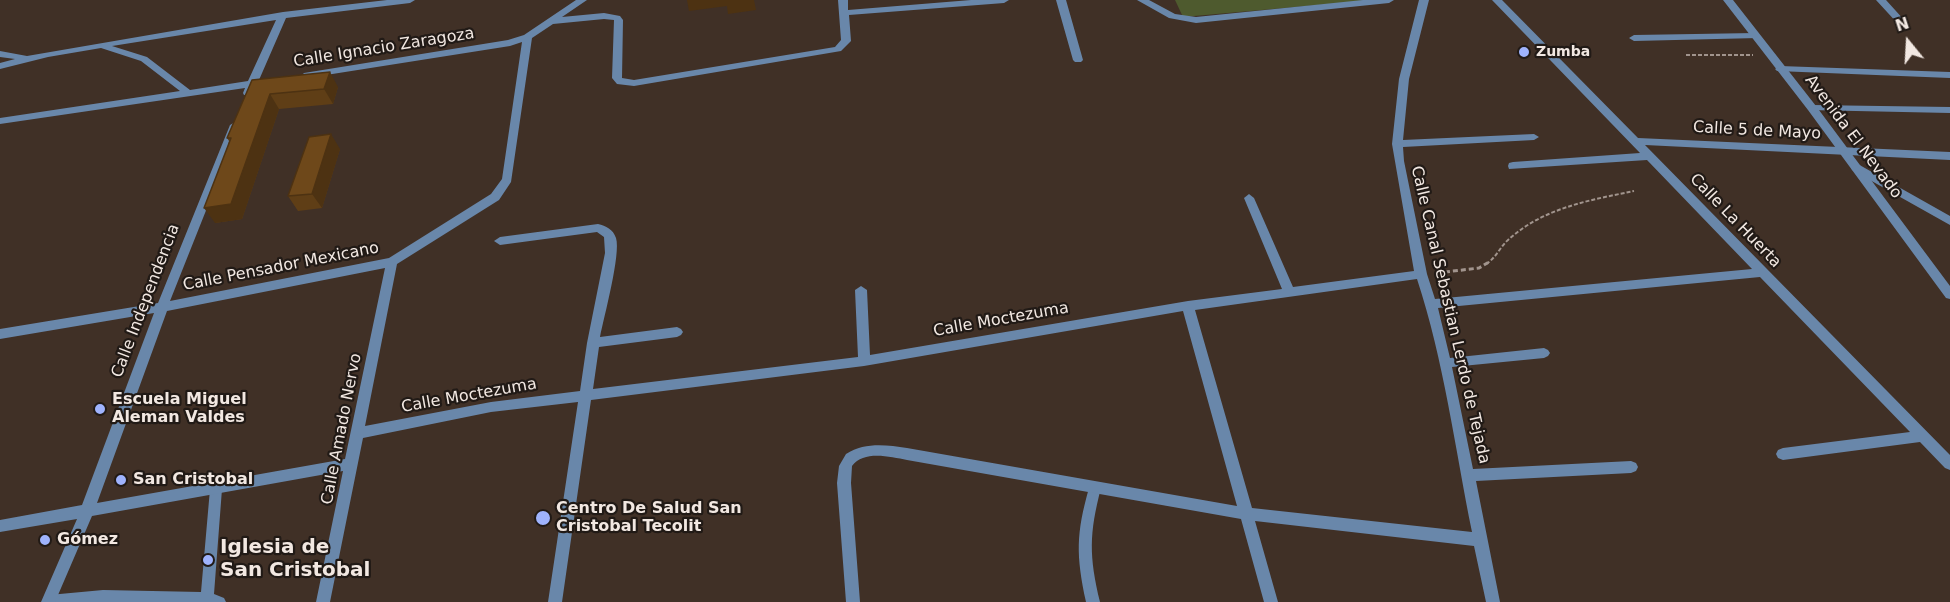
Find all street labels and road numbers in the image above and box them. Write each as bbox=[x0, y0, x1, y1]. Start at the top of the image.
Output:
street label: Calle Ignacio Zaragoza bbox=[292, 24, 476, 72]
street label: Avenida El Nevado bbox=[1800, 71, 1906, 203]
street label: Calle 5 de Mayo bbox=[1693, 118, 1821, 144]
street label: Calle Canal Sebastian Lerdo de Tejada bbox=[1406, 164, 1494, 466]
street label: Calle La Huerta bbox=[1685, 170, 1785, 272]
street label: Calle Independencia bbox=[108, 221, 184, 381]
street label: Calle Pensador Mexicano bbox=[181, 239, 381, 295]
street label: Calle Moctezuma bbox=[932, 299, 1070, 341]
street label: Calle Amado Nervo bbox=[318, 352, 366, 506]
street label: Calle Moctezuma bbox=[400, 375, 538, 417]

